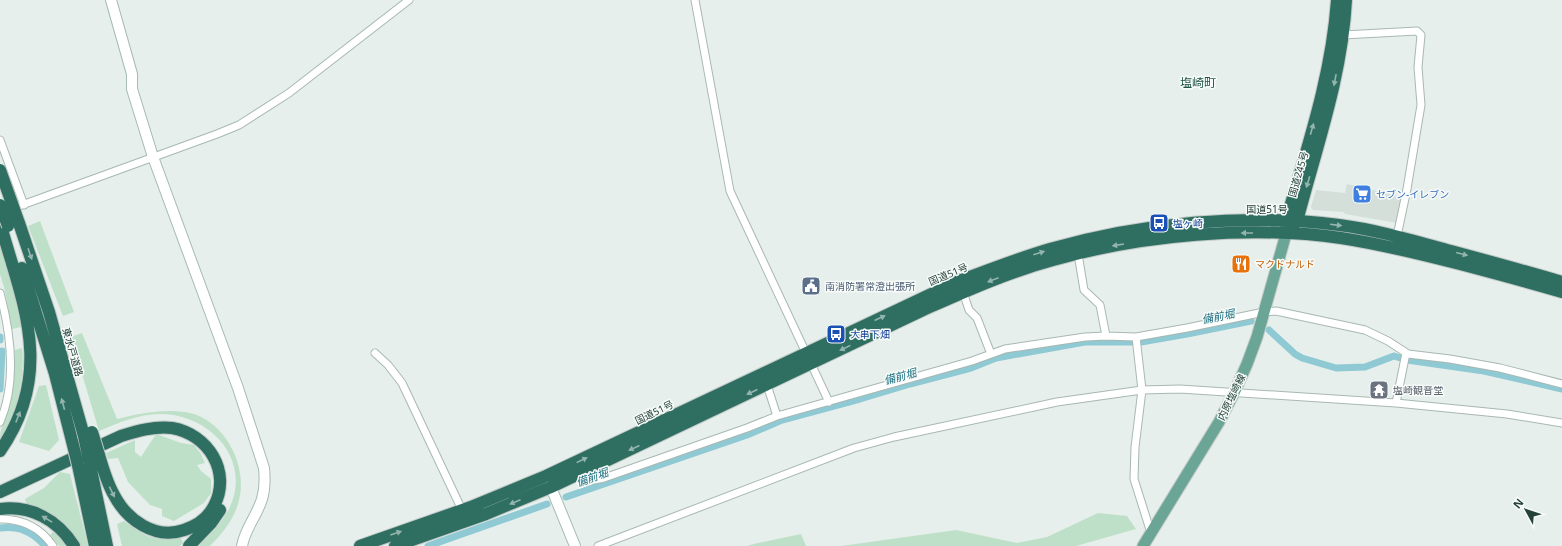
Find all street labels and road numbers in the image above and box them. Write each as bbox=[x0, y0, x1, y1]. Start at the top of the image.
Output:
street label: 国道245号 bbox=[1285, 149, 1311, 199]
street label: 国道51号 bbox=[1246, 202, 1288, 216]
street label: 国道51号 bbox=[926, 259, 970, 289]
street label: 東水戸道路 bbox=[59, 326, 87, 378]
street label: 内原塩崎線 bbox=[1214, 371, 1248, 423]
street label: 国道51号 bbox=[632, 397, 676, 427]

